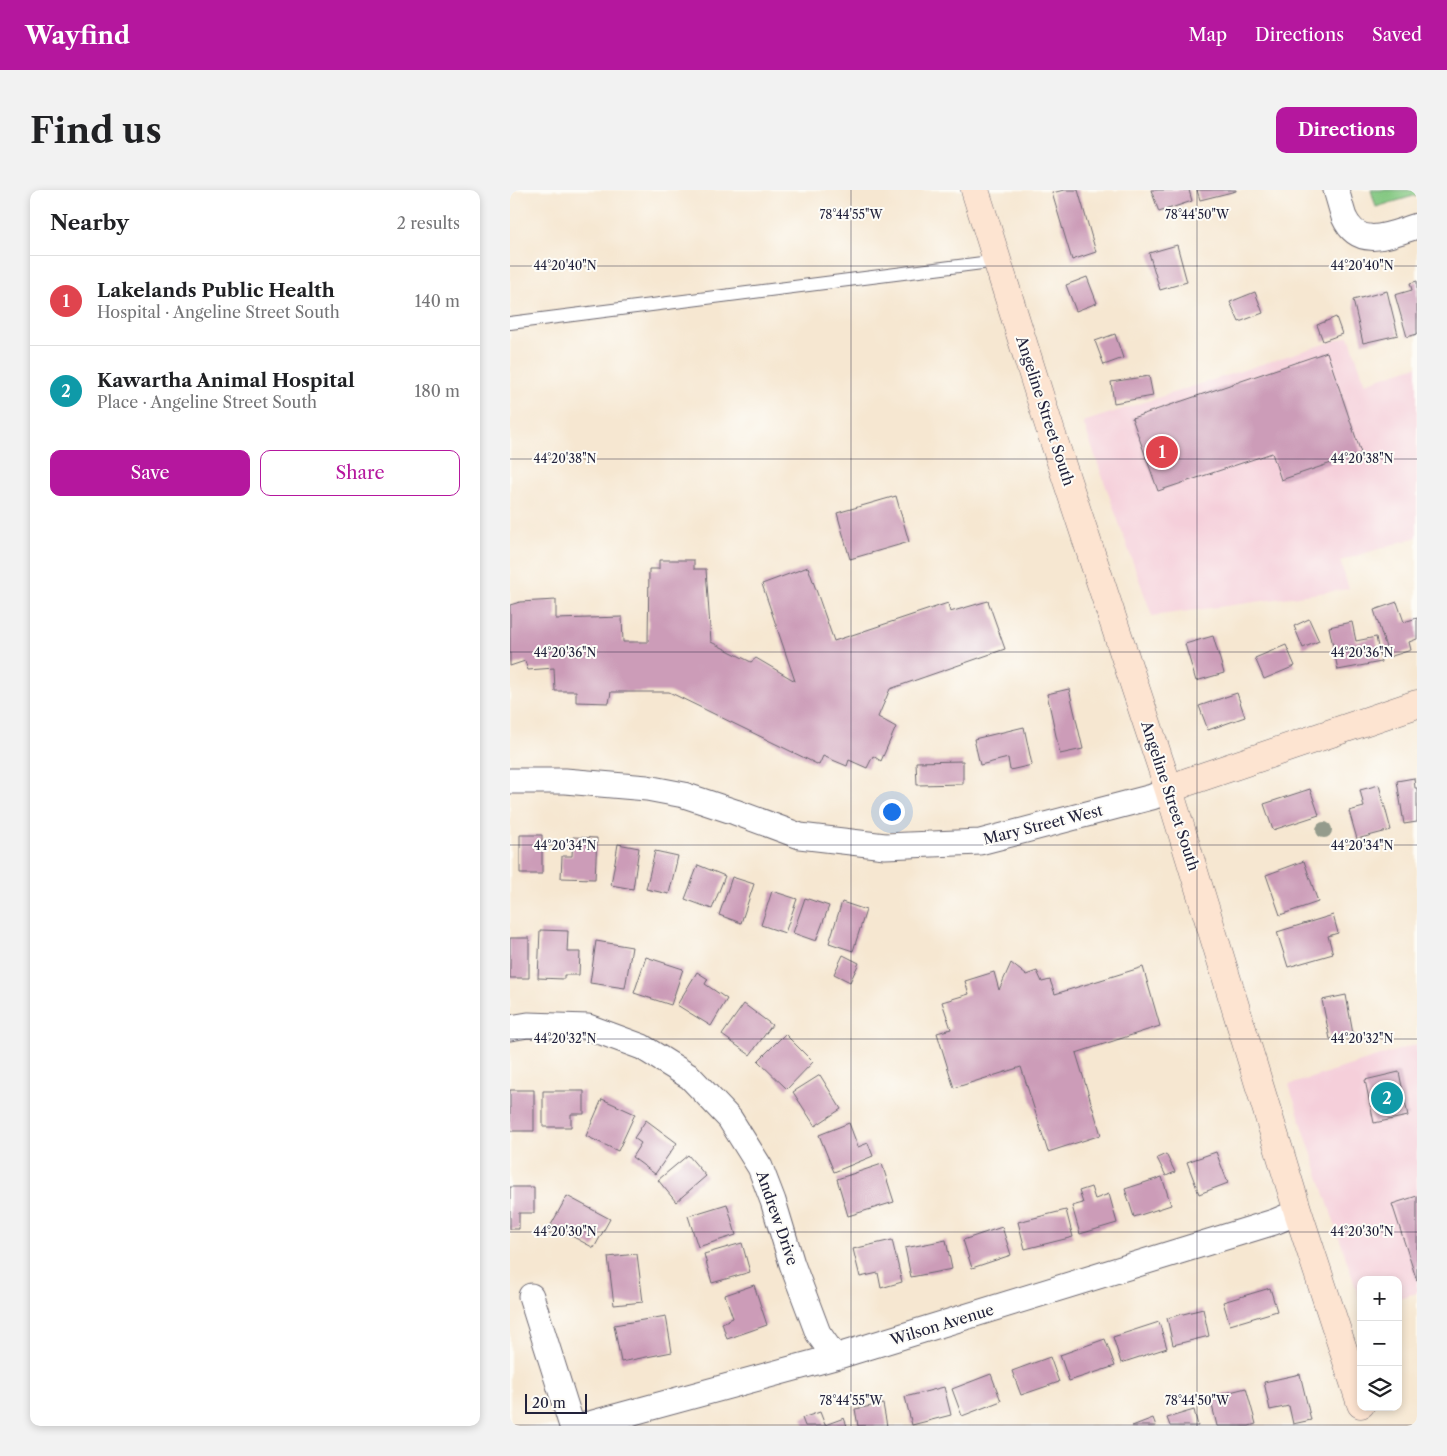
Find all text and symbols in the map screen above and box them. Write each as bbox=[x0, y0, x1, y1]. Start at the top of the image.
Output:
text: Wayfind bbox=[25, 21, 130, 50]
text: Map bbox=[1188, 24, 1227, 46]
text: Directions bbox=[1255, 24, 1344, 46]
text: Saved bbox=[1372, 24, 1422, 46]
button: Directions bbox=[1276, 107, 1417, 153]
text: Find us bbox=[30, 109, 162, 152]
text: 78°44'55"W bbox=[819, 207, 883, 222]
text: 78°44'50"W bbox=[1165, 207, 1230, 222]
text: Nearby bbox=[50, 210, 129, 235]
text: 2 results bbox=[397, 213, 460, 233]
text: 44°20'40"N bbox=[533, 258, 597, 273]
text: 44°20'40"N bbox=[1330, 258, 1394, 273]
text: Lakelands Public Health bbox=[97, 279, 335, 302]
text: 1 bbox=[62, 291, 70, 311]
text: 140 m bbox=[415, 291, 460, 311]
text: Hospital · Angeline Street South bbox=[97, 302, 340, 322]
street label: Angeline Street South bbox=[1012, 333, 1079, 489]
text: Kawartha Animal Hospital bbox=[97, 369, 355, 392]
text: 2 bbox=[61, 381, 71, 401]
text: 180 m bbox=[414, 381, 460, 401]
text: Place · Angeline Street South bbox=[97, 392, 317, 412]
pin: 1 bbox=[1146, 433, 1178, 471]
button: Save bbox=[50, 450, 250, 496]
button: Share bbox=[260, 450, 460, 496]
text: 44°20'38"N bbox=[534, 451, 597, 466]
text: 44°20'38"N bbox=[1331, 451, 1394, 466]
text: 44°20'36"N bbox=[534, 645, 596, 660]
text: 44°20'36"N bbox=[1331, 645, 1393, 660]
street label: Angeline Street South bbox=[1137, 718, 1204, 874]
your location bbox=[879, 799, 905, 825]
street label: Mary Street West bbox=[981, 800, 1105, 849]
text: 44°20'34"N bbox=[534, 838, 596, 853]
text: 44°20'34"N bbox=[1331, 838, 1393, 853]
text: 44°20'32"N bbox=[534, 1031, 596, 1046]
text: 44°20'32"N bbox=[1331, 1031, 1393, 1046]
pin: 2 bbox=[1371, 1079, 1403, 1117]
street label: Andrew Drive bbox=[752, 1167, 803, 1268]
text: 44°20'30"N bbox=[533, 1224, 597, 1239]
text: 44°20'30"N bbox=[1330, 1224, 1394, 1239]
map controls bbox=[1357, 1276, 1402, 1411]
button: + bbox=[1357, 1276, 1402, 1321]
street label: Wilson Avenue bbox=[887, 1300, 996, 1350]
button: − bbox=[1357, 1321, 1402, 1366]
button: layers bbox=[1357, 1366, 1402, 1411]
scale bar bbox=[525, 1391, 588, 1414]
text: 78°44'55"W bbox=[819, 1393, 883, 1408]
text: 78°44'50"W bbox=[1165, 1393, 1230, 1408]
text: 20 m bbox=[532, 1394, 566, 1412]

